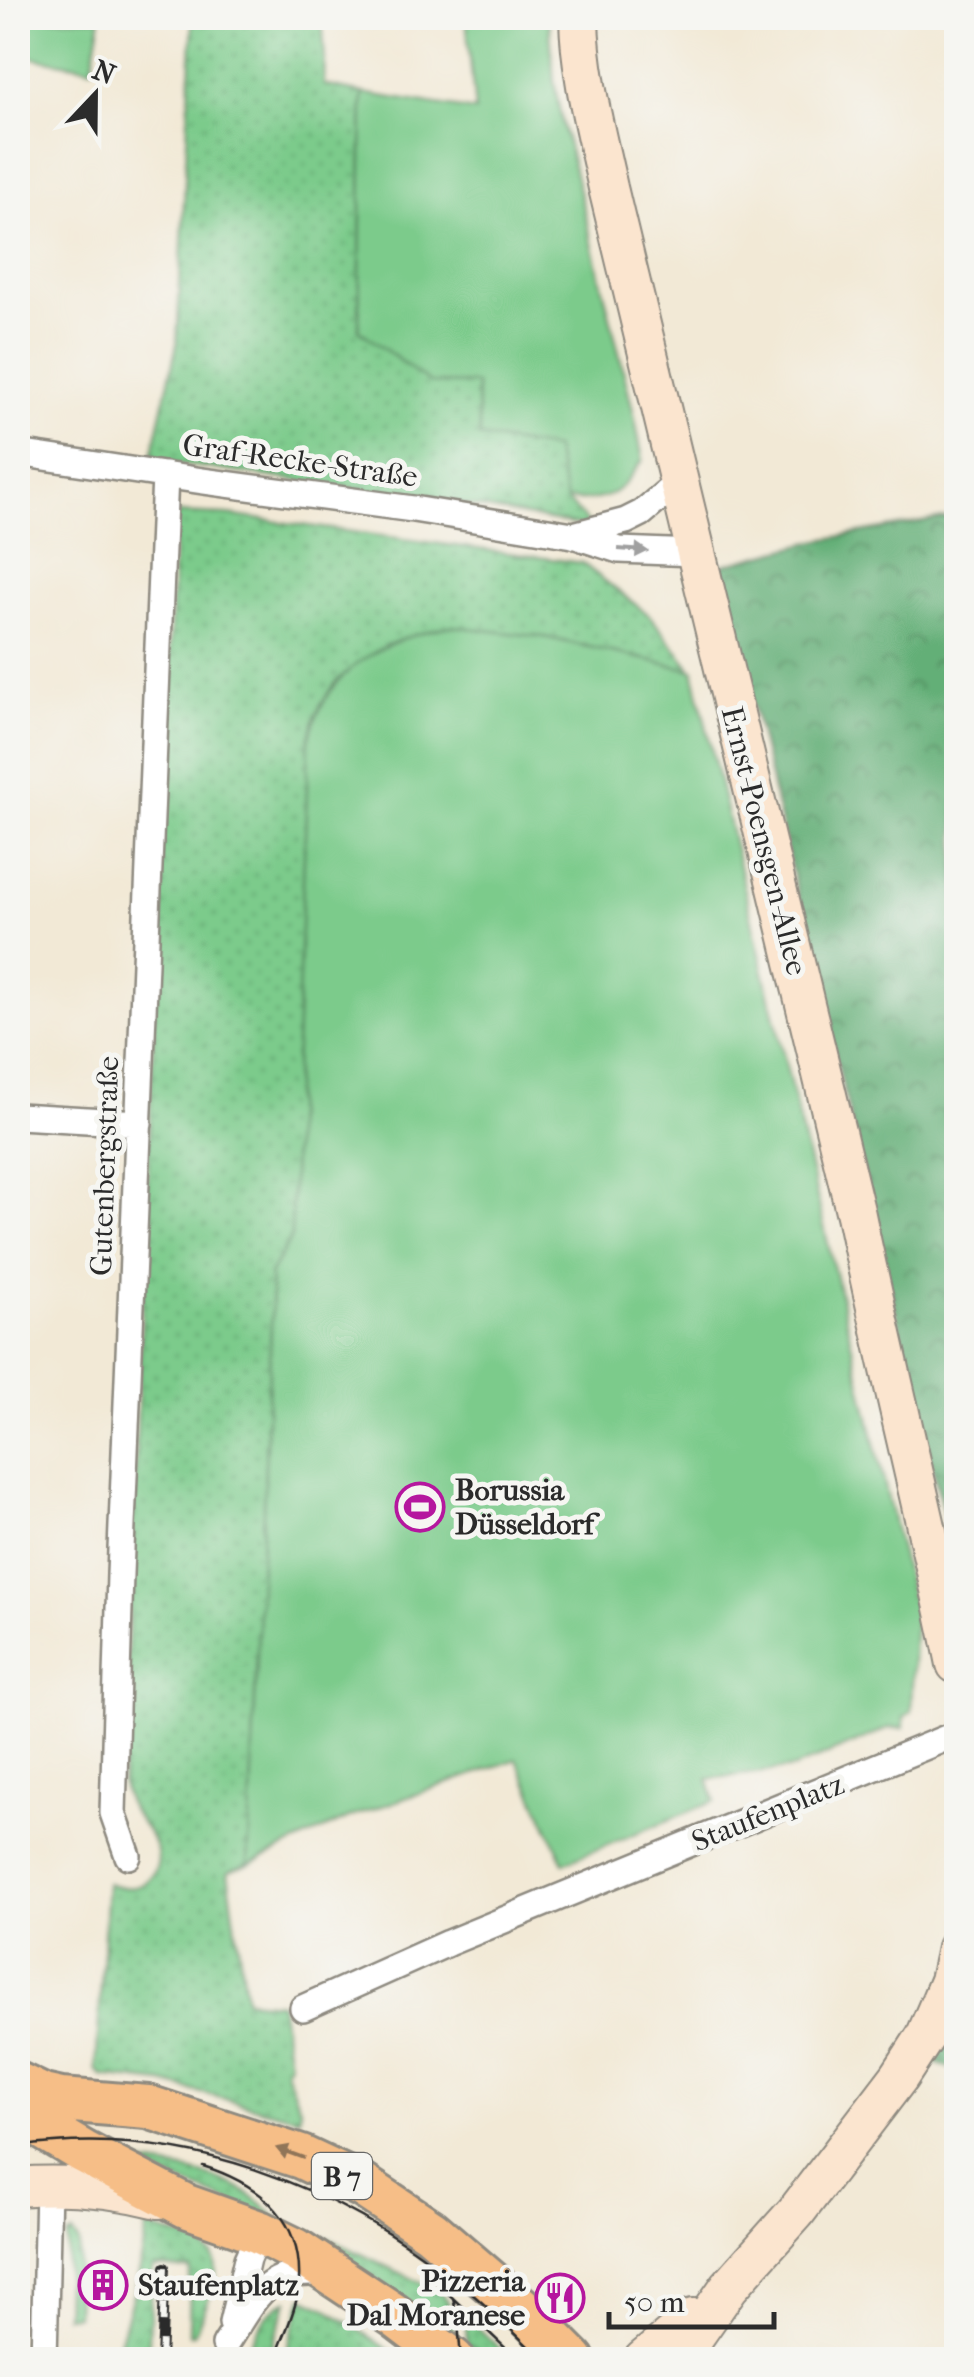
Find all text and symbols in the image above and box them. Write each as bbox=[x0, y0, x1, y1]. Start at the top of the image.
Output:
north arrow bbox=[45, 45, 145, 145]
text: N bbox=[88, 53, 121, 92]
street label: Graf-Recke-Straße bbox=[180, 427, 420, 495]
one-way arrow bbox=[617, 542, 649, 558]
street label: Ernst-Poensgen-Allee bbox=[714, 703, 814, 979]
street label: Gutenbergstraße bbox=[84, 1055, 126, 1276]
place label: Borussia Düsseldorf bbox=[455, 1473, 601, 1542]
sports icon: Borussia Düsseldorf bbox=[394, 1481, 446, 1533]
street label: Staufenplatz bbox=[687, 1767, 849, 1859]
one-way arrow bbox=[275, 2145, 305, 2160]
road number: B 7 bbox=[312, 2153, 372, 2199]
building icon: Staufenplatz bbox=[77, 2259, 129, 2311]
place label: Pizzeria Dal Moranese bbox=[347, 2264, 526, 2333]
scale bar bbox=[609, 2267, 774, 2329]
place label: Staufenplatz bbox=[138, 2268, 300, 2303]
restaurant icon: Pizzeria Dal Moranese bbox=[534, 2272, 586, 2324]
text: 50 m bbox=[624, 2285, 685, 2320]

